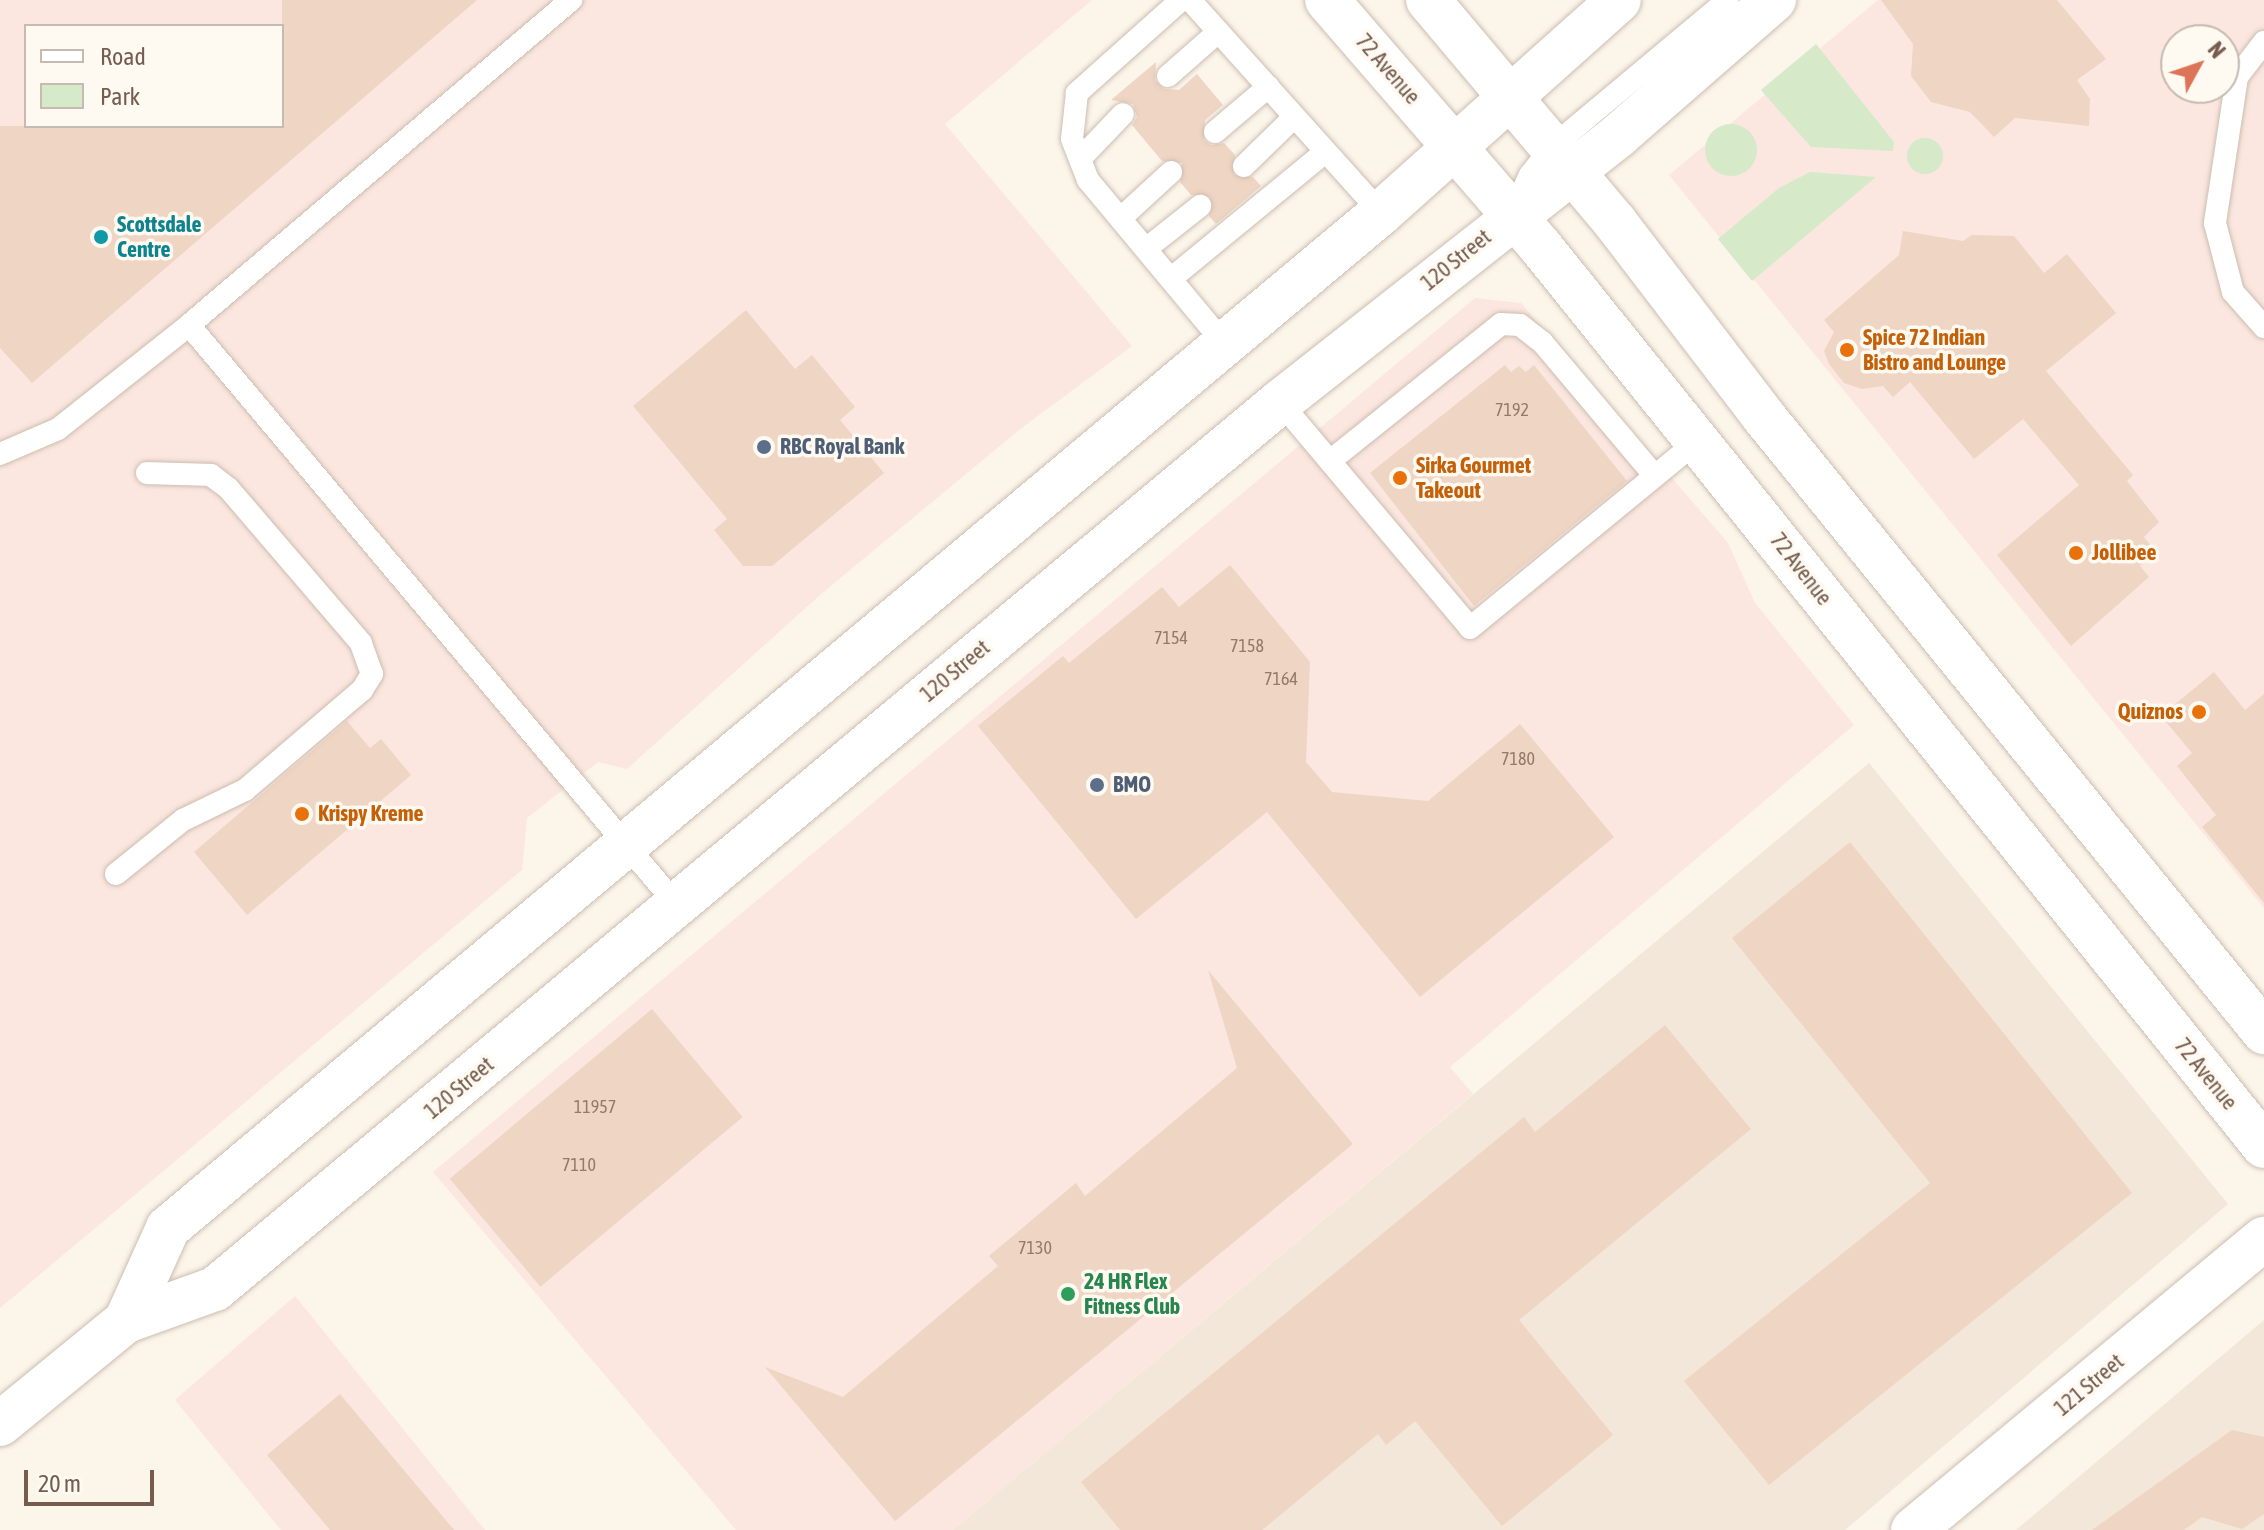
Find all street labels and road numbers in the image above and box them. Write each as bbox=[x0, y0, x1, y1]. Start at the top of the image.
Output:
street label: 72 Avenue bbox=[1350, 28, 1426, 110]
street label: 120 Street bbox=[1416, 224, 1496, 296]
street label: 72 Avenue bbox=[1765, 528, 1837, 610]
street label: 120 Street bbox=[915, 634, 995, 708]
street label: 72 Avenue bbox=[2169, 1033, 2243, 1115]
street label: 120 Street bbox=[419, 1051, 499, 1125]
street label: 121 Street bbox=[2049, 1348, 2129, 1422]

